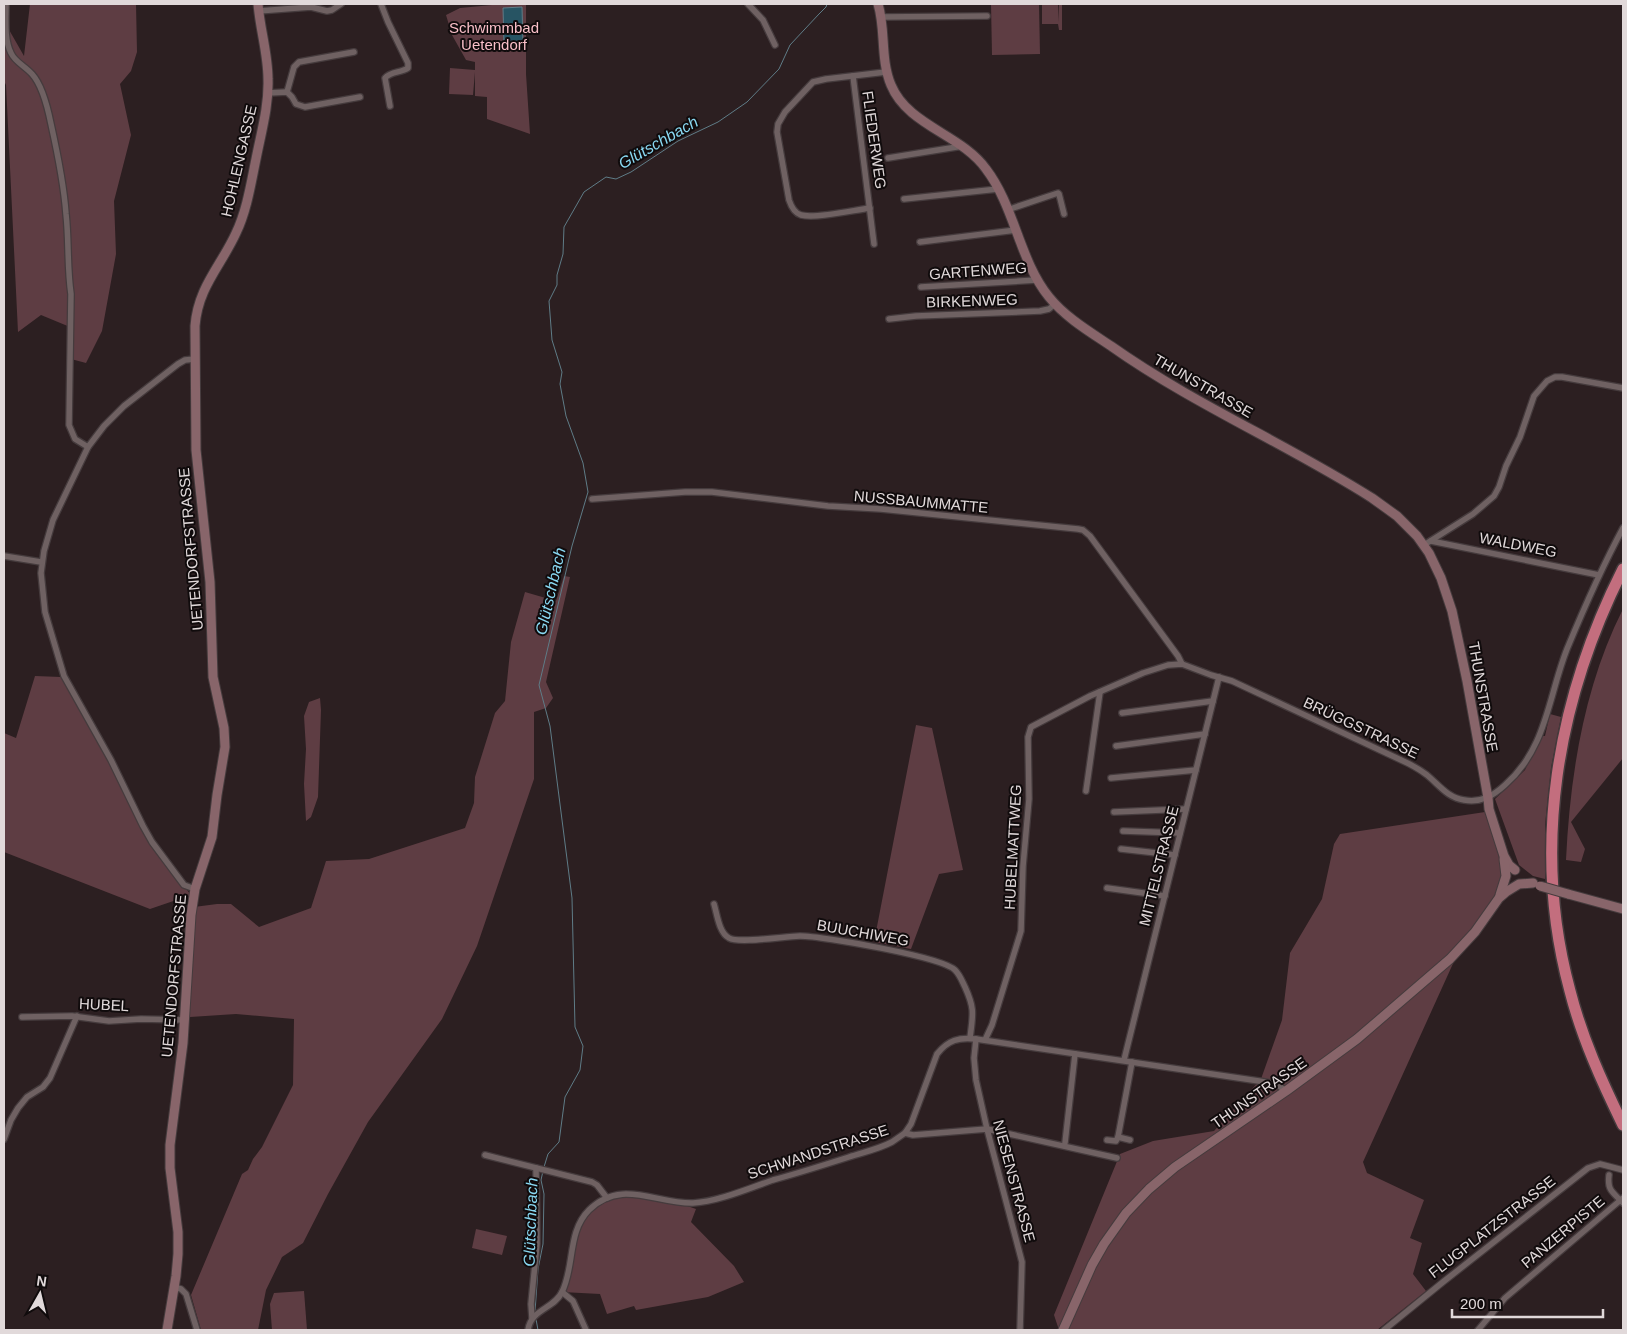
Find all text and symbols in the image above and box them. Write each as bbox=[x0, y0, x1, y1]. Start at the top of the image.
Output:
park label: Schwimmbad Uetendorf bbox=[449, 19, 539, 53]
street label: FLIEDERWEG bbox=[859, 90, 890, 190]
street label: HOHLENGASSE bbox=[217, 103, 260, 218]
water label: Glütschbach bbox=[615, 113, 701, 172]
street label: GARTENWEG bbox=[928, 259, 1027, 282]
street label: BIRKENWEG bbox=[926, 290, 1018, 311]
street label: THUNSTRASSE bbox=[1151, 350, 1256, 421]
street label: UETENDORFSTRASSE bbox=[175, 467, 206, 631]
street label: NUSSBAUMMATTE bbox=[853, 487, 989, 516]
street label: WALDWEG bbox=[1478, 529, 1558, 560]
water label: Glütschbach bbox=[532, 546, 569, 636]
street label: THUNSTRASSE bbox=[1465, 640, 1502, 753]
street label: BRÜGGSTRASSE bbox=[1301, 693, 1421, 762]
street label: HUBELMATTWEG bbox=[1001, 784, 1024, 910]
street label: MITTELSTRASSE bbox=[1135, 804, 1182, 928]
street label: UETENDORFSTRASSE bbox=[158, 894, 189, 1058]
street label: BUUCHIWEG bbox=[816, 916, 911, 949]
street label: HUBEL bbox=[79, 995, 129, 1014]
street label: THUNSTRASSE bbox=[1208, 1054, 1309, 1132]
street label: NIESENSTRASSE bbox=[990, 1118, 1039, 1244]
street label: SCHWANDSTRASSE bbox=[745, 1121, 890, 1182]
street label: FLUGPLATZSTRASSE bbox=[1425, 1172, 1558, 1281]
water label: Glütschbach bbox=[520, 1177, 541, 1267]
street label: PANZERPISTE bbox=[1518, 1192, 1608, 1271]
north arrow bbox=[15, 1269, 65, 1319]
text: N bbox=[36, 1272, 48, 1290]
scale bar bbox=[1452, 1286, 1603, 1318]
text: 200 m bbox=[1460, 1295, 1502, 1312]

